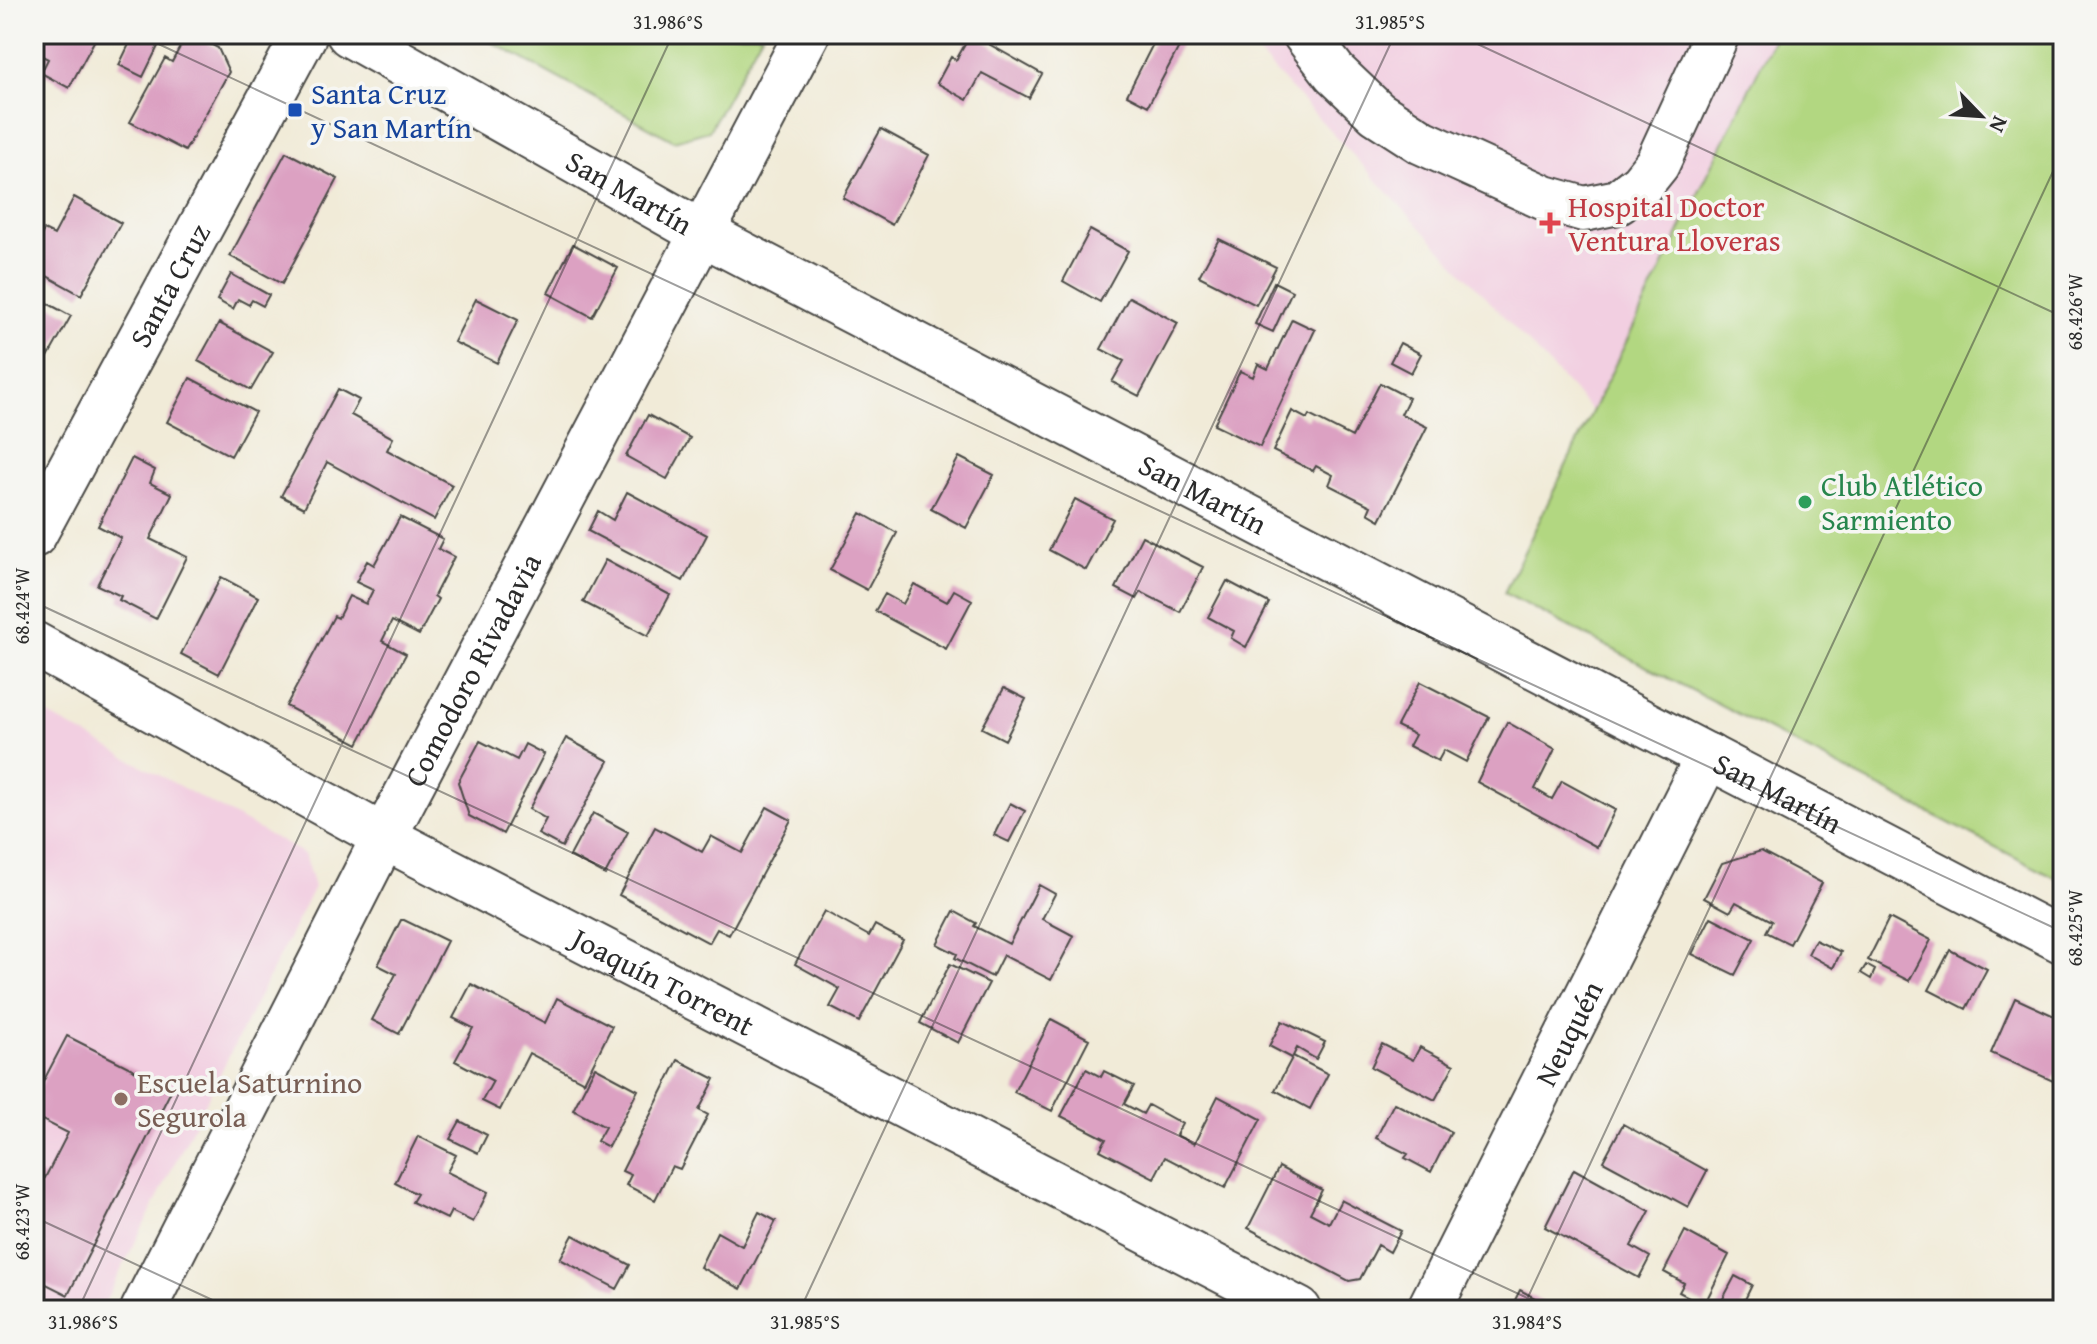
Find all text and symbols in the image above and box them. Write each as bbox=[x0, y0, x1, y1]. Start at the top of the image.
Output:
text: 31.986°S bbox=[633, 7, 703, 36]
text: 31.985°S bbox=[1355, 7, 1425, 36]
place label: Santa Cruz y San Martín bbox=[310, 71, 472, 149]
north arrow bbox=[1941, 76, 2021, 156]
marker: Santa Cruz y San Martín bbox=[286, 101, 304, 119]
text: N bbox=[1981, 111, 2017, 138]
street label: San Martín bbox=[558, 139, 701, 246]
place label: Hospital Doctor Ventura Lloveras bbox=[1568, 184, 1781, 262]
marker: Hospital Doctor Ventura Lloveras bbox=[1539, 212, 1561, 234]
street label: Santa Cruz bbox=[118, 215, 221, 355]
text: 68.426°W bbox=[2060, 273, 2089, 351]
street label: San Martín bbox=[1131, 442, 1275, 545]
place label: Club Atlético Sarmiento bbox=[1821, 463, 1983, 541]
marker: Club Atlético Sarmiento bbox=[1796, 493, 1814, 511]
street label: Comodoro Rivadavia bbox=[393, 545, 552, 794]
text: 68.424°W bbox=[7, 567, 36, 645]
street label: San Martín bbox=[1706, 741, 1850, 844]
text: 68.425°W bbox=[2060, 889, 2089, 967]
street label: Joaquín Torrent bbox=[561, 914, 762, 1047]
street label: Neuquén bbox=[1523, 973, 1614, 1093]
place label: Escuela Saturnino Segurola bbox=[137, 1060, 362, 1138]
marker: Escuela Saturnino Segurola bbox=[112, 1090, 130, 1108]
text: 68.423°W bbox=[7, 1183, 36, 1261]
text: 31.986°S bbox=[48, 1307, 118, 1336]
text: 31.985°S bbox=[770, 1307, 840, 1336]
text: 31.984°S bbox=[1492, 1307, 1562, 1336]

